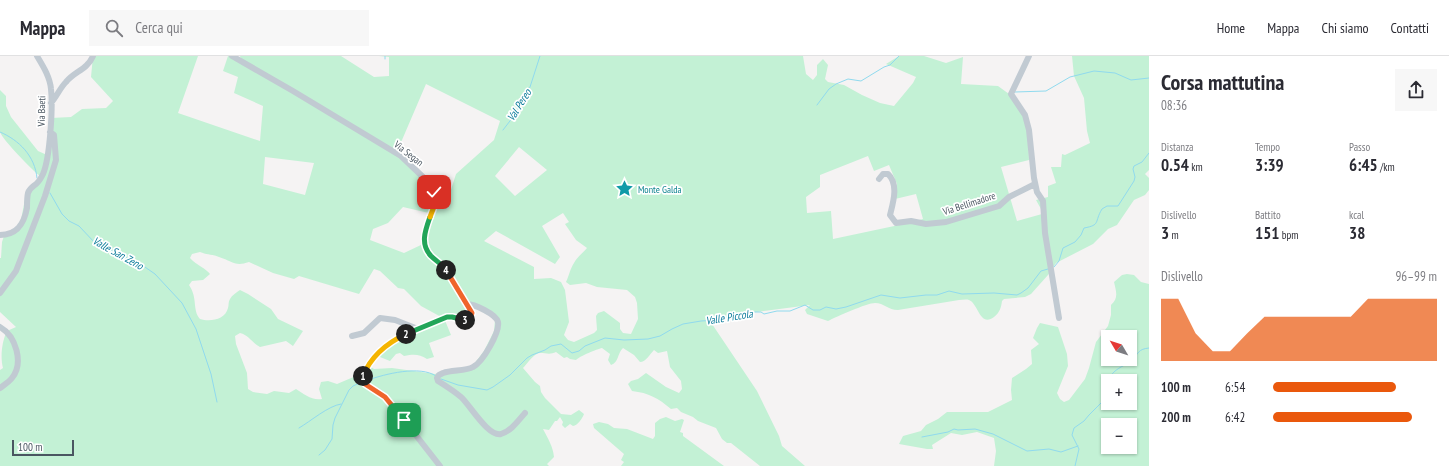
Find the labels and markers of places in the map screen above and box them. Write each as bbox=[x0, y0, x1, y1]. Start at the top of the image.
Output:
pin bbox=[417, 175, 451, 209]
place icon: Monte Galda bbox=[615, 179, 635, 199]
place label: Monte Galda bbox=[638, 183, 682, 196]
pin: 4 bbox=[436, 260, 456, 280]
pin: 3 bbox=[455, 310, 475, 330]
pin: 2 bbox=[396, 324, 416, 344]
pin: 1 bbox=[353, 366, 373, 386]
pin bbox=[387, 403, 421, 437]

